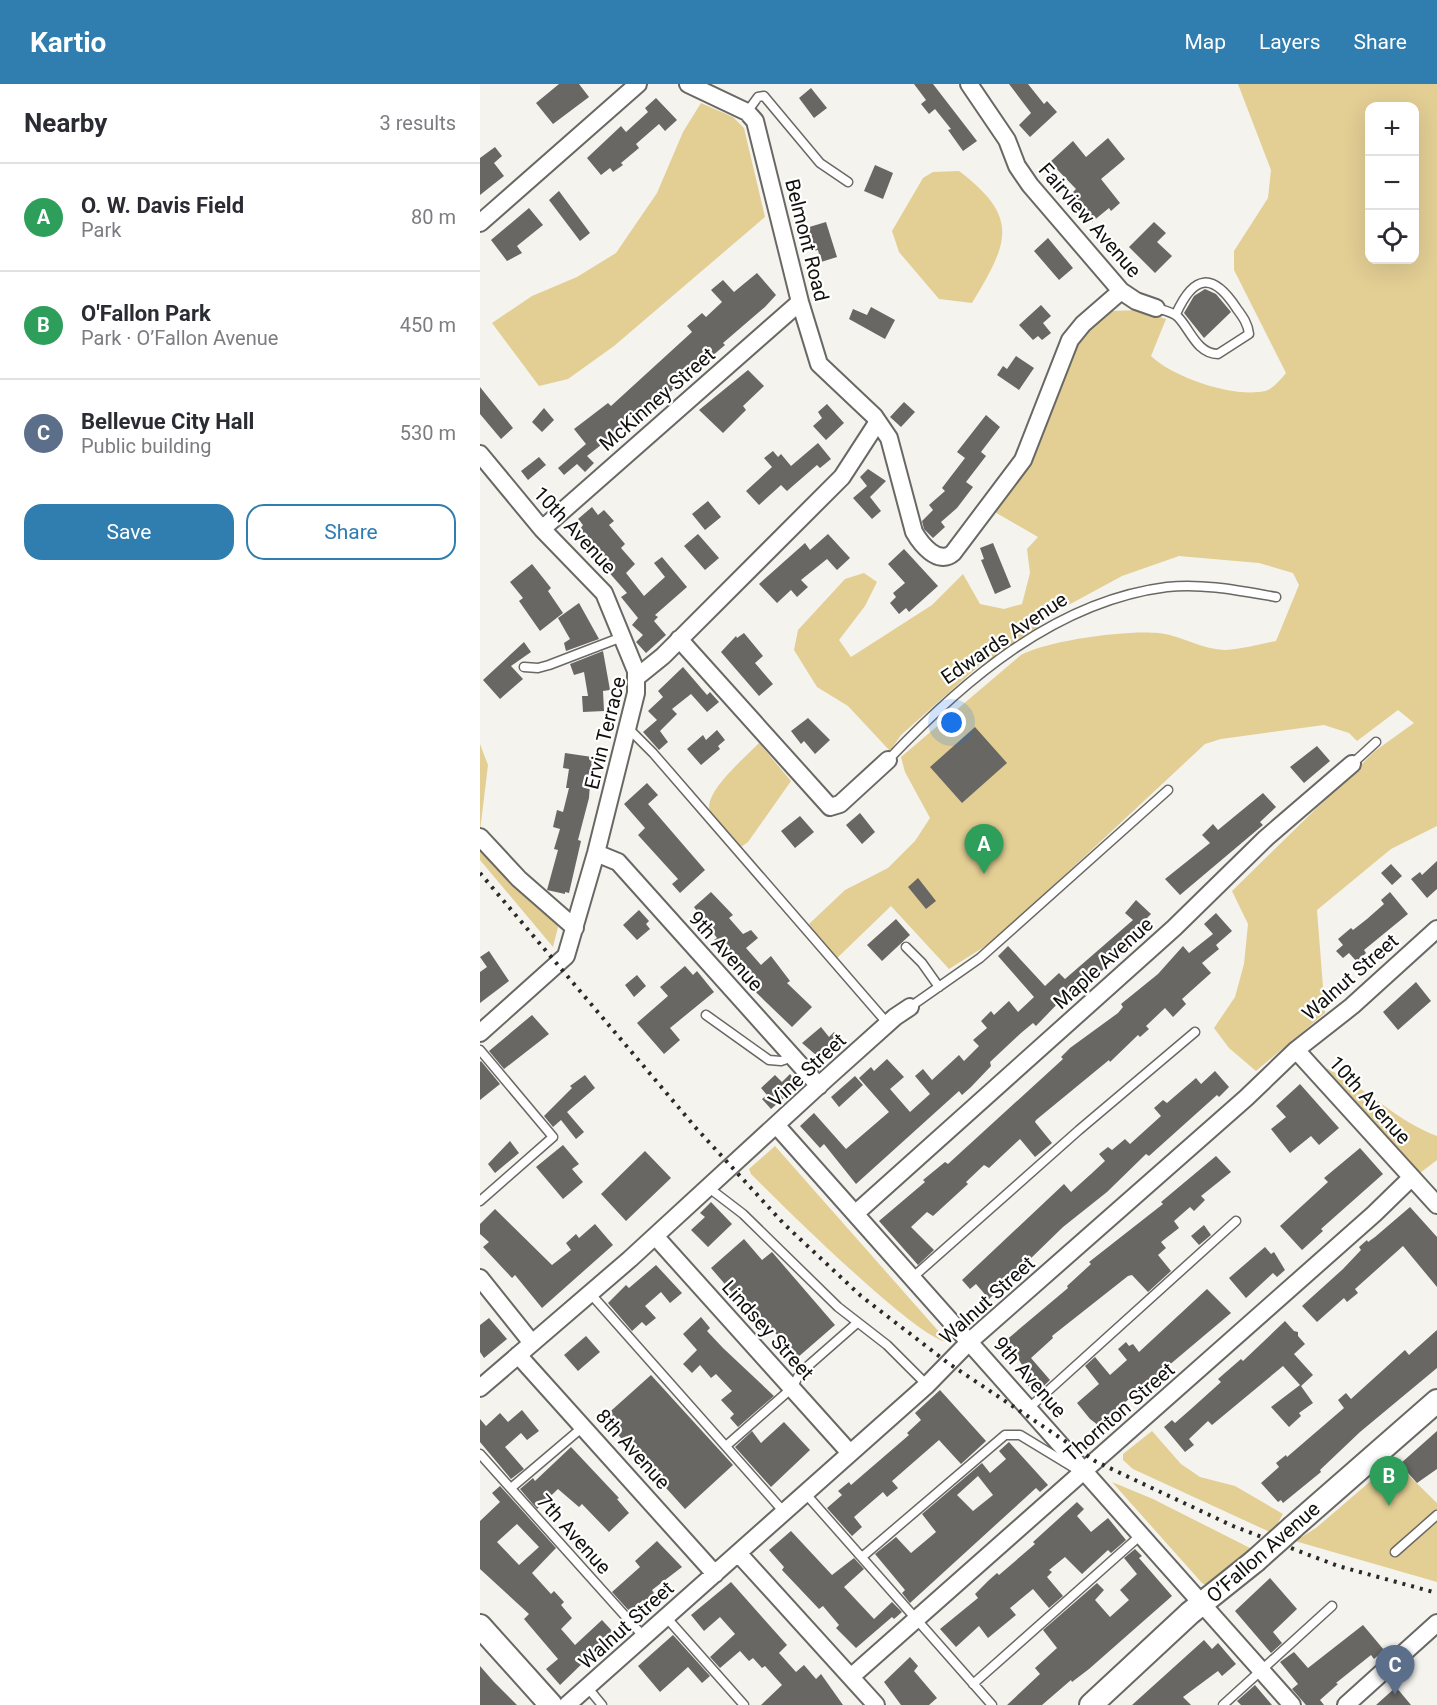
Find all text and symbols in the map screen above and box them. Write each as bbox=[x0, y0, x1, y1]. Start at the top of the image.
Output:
text: Kartio bbox=[30, 26, 106, 59]
text: Map bbox=[1184, 30, 1226, 54]
text: Layers bbox=[1259, 30, 1320, 54]
text: Share bbox=[1353, 30, 1407, 54]
map controls bbox=[1365, 102, 1419, 264]
button: + bbox=[1365, 102, 1419, 156]
text: Nearby bbox=[24, 108, 107, 138]
text: 3 results bbox=[380, 111, 456, 135]
button: − bbox=[1365, 156, 1419, 210]
street label: Fairview Avenue bbox=[1034, 158, 1146, 282]
street label: Belmont Road bbox=[780, 176, 834, 304]
text: O. W. Davis Field bbox=[81, 193, 244, 218]
text: A bbox=[37, 205, 50, 229]
text: 80 m bbox=[411, 205, 456, 229]
button: locate bbox=[1365, 210, 1419, 264]
text: Park bbox=[81, 218, 121, 242]
text: O'Fallon Park bbox=[81, 301, 211, 326]
text: B bbox=[37, 313, 50, 337]
text: 450 m bbox=[400, 313, 456, 337]
text: Park · O’Fallon Avenue bbox=[81, 326, 278, 350]
street label: McKinney Street bbox=[594, 342, 720, 456]
text: Bellevue City Hall bbox=[81, 409, 254, 434]
text: C bbox=[37, 421, 50, 445]
text: 530 m bbox=[400, 421, 456, 445]
text: Public building bbox=[81, 434, 211, 458]
street label: 10th Avenue bbox=[529, 481, 621, 579]
button: Save bbox=[24, 504, 234, 560]
button: Share bbox=[246, 504, 456, 560]
street label: Edwards Avenue bbox=[936, 587, 1072, 689]
street label: Ervin Terrace bbox=[579, 674, 631, 792]
your location bbox=[937, 708, 966, 737]
pin: A bbox=[964, 824, 1004, 874]
street label: 9th Avenue bbox=[684, 906, 768, 996]
street label: Maple Avenue bbox=[1048, 912, 1158, 1014]
street label: Walnut Street bbox=[1297, 929, 1403, 1025]
street label: Vine Street bbox=[763, 1028, 851, 1112]
street label: 10th Avenue bbox=[1324, 1051, 1416, 1149]
street label: Walnut Street bbox=[935, 1251, 1039, 1349]
street label: Lindsey Street bbox=[717, 1275, 819, 1385]
street label: 9th Avenue bbox=[988, 1332, 1072, 1422]
street label: Thornton Street bbox=[1059, 1357, 1179, 1467]
street label: 8th Avenue bbox=[591, 1404, 675, 1494]
pin: B bbox=[1370, 1456, 1408, 1506]
street label: 7th Avenue bbox=[532, 1489, 616, 1579]
street label: O’Fallon Avenue bbox=[1202, 1496, 1324, 1608]
street label: Walnut Street bbox=[574, 1576, 678, 1674]
pin: C bbox=[1376, 1646, 1414, 1695]

